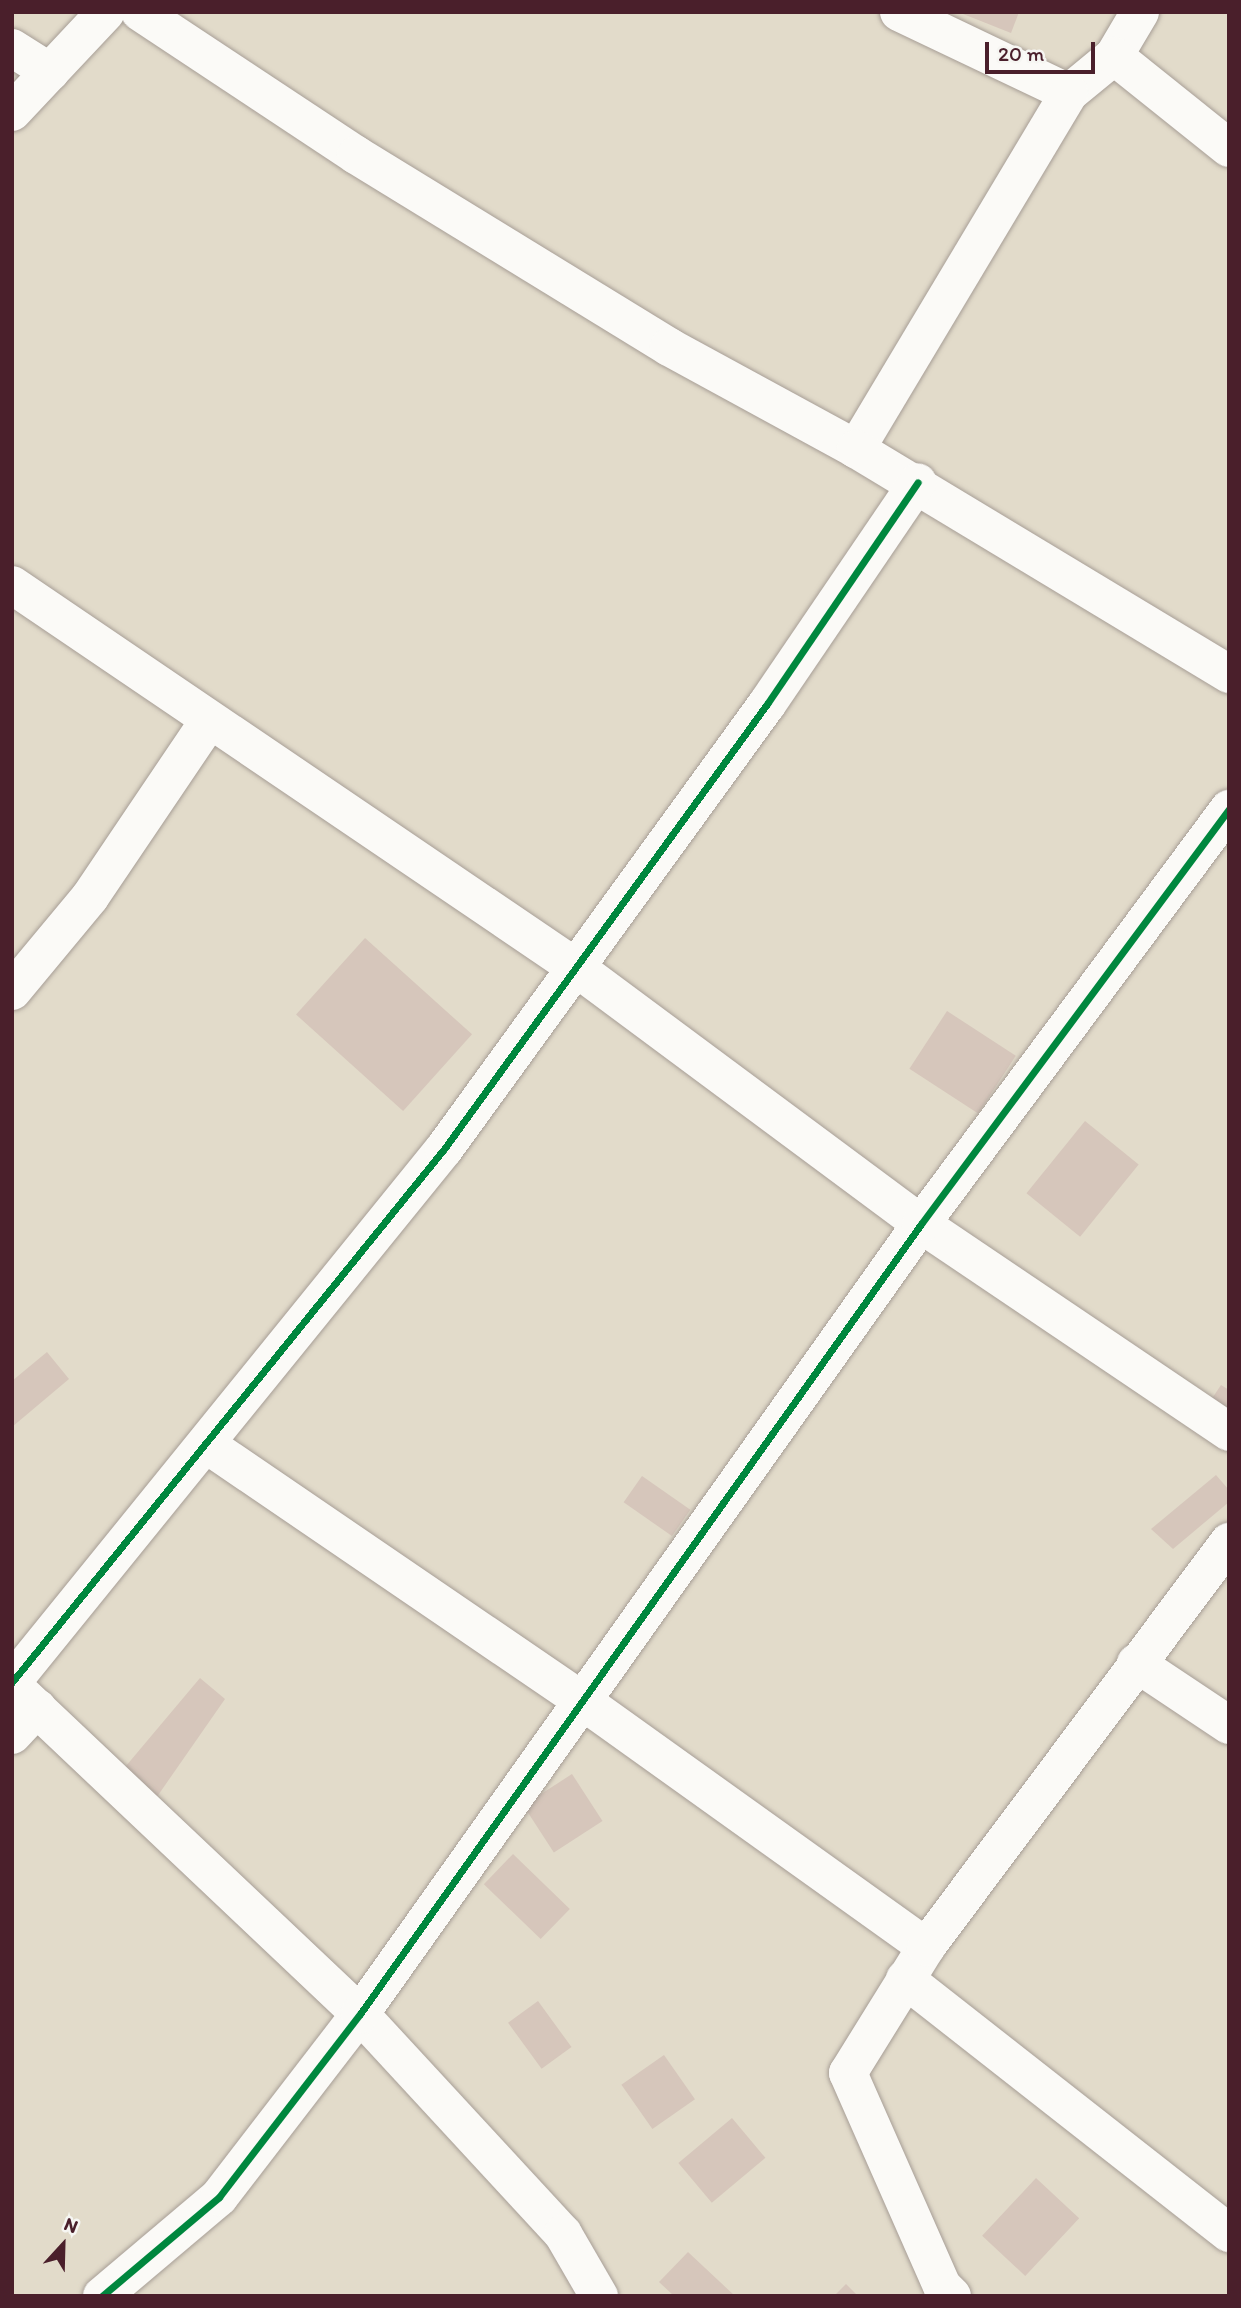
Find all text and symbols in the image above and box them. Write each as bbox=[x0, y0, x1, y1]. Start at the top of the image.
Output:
scale bar bbox=[989, 28, 1099, 72]
text: 20 m bbox=[998, 41, 1044, 66]
north arrow bbox=[28, 2210, 98, 2280]
text: N bbox=[61, 2212, 81, 2238]

